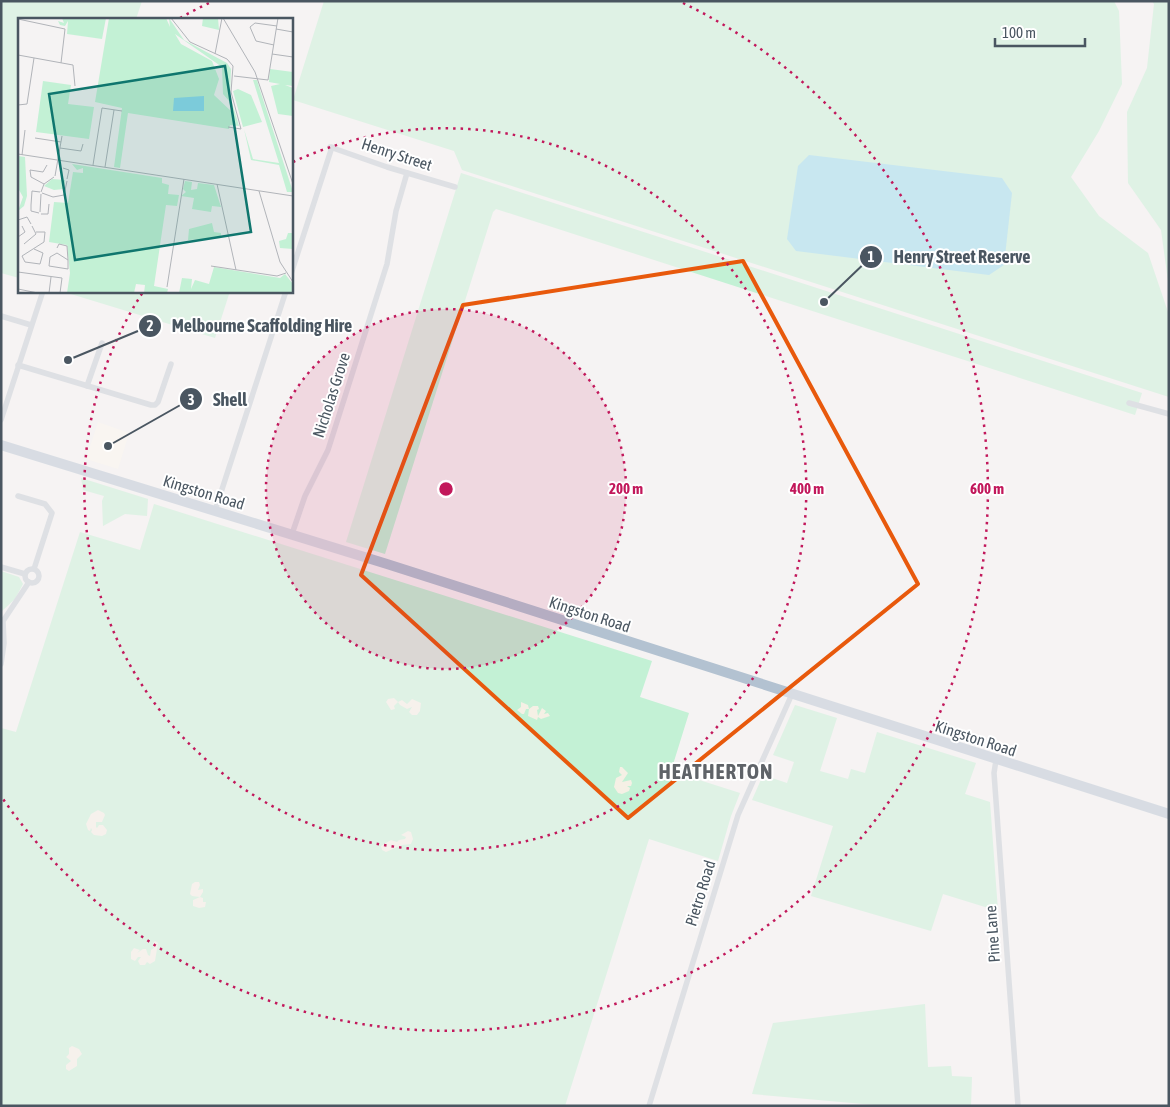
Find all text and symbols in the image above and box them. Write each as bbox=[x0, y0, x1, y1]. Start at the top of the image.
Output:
scale bar bbox=[995, 15, 1085, 47]
inset map bbox=[18, 18, 292, 292]
text: 100 m bbox=[1002, 24, 1036, 41]
street label: Henry Street bbox=[359, 134, 435, 175]
callout: Henry Street Reserve bbox=[859, 241, 1041, 274]
text: Henry Street Reserve bbox=[894, 246, 1030, 267]
text: 1 bbox=[867, 248, 875, 265]
callout: Melbourne Scaffolding Hire bbox=[137, 309, 363, 342]
text: Melbourne Scaffolding Hire bbox=[172, 315, 352, 336]
text: 2 bbox=[146, 317, 154, 334]
street label: Nicholas Grove bbox=[309, 350, 353, 440]
callout: Shell bbox=[178, 383, 257, 416]
text: Shell bbox=[213, 389, 247, 410]
text: 3 bbox=[187, 391, 195, 408]
street label: Kingston Road bbox=[161, 471, 247, 514]
centre of rings bbox=[437, 480, 455, 498]
text: 200 m bbox=[609, 480, 643, 497]
text: 400 m bbox=[789, 480, 824, 497]
text: 600 m bbox=[970, 480, 1004, 497]
street label: Kingston Road bbox=[547, 592, 633, 637]
street label: Kingston Road bbox=[933, 716, 1019, 761]
district label: HEATHERTON bbox=[659, 759, 773, 783]
street label: Pietro Road bbox=[681, 858, 719, 928]
street label: Pine Lane bbox=[981, 905, 1003, 963]

